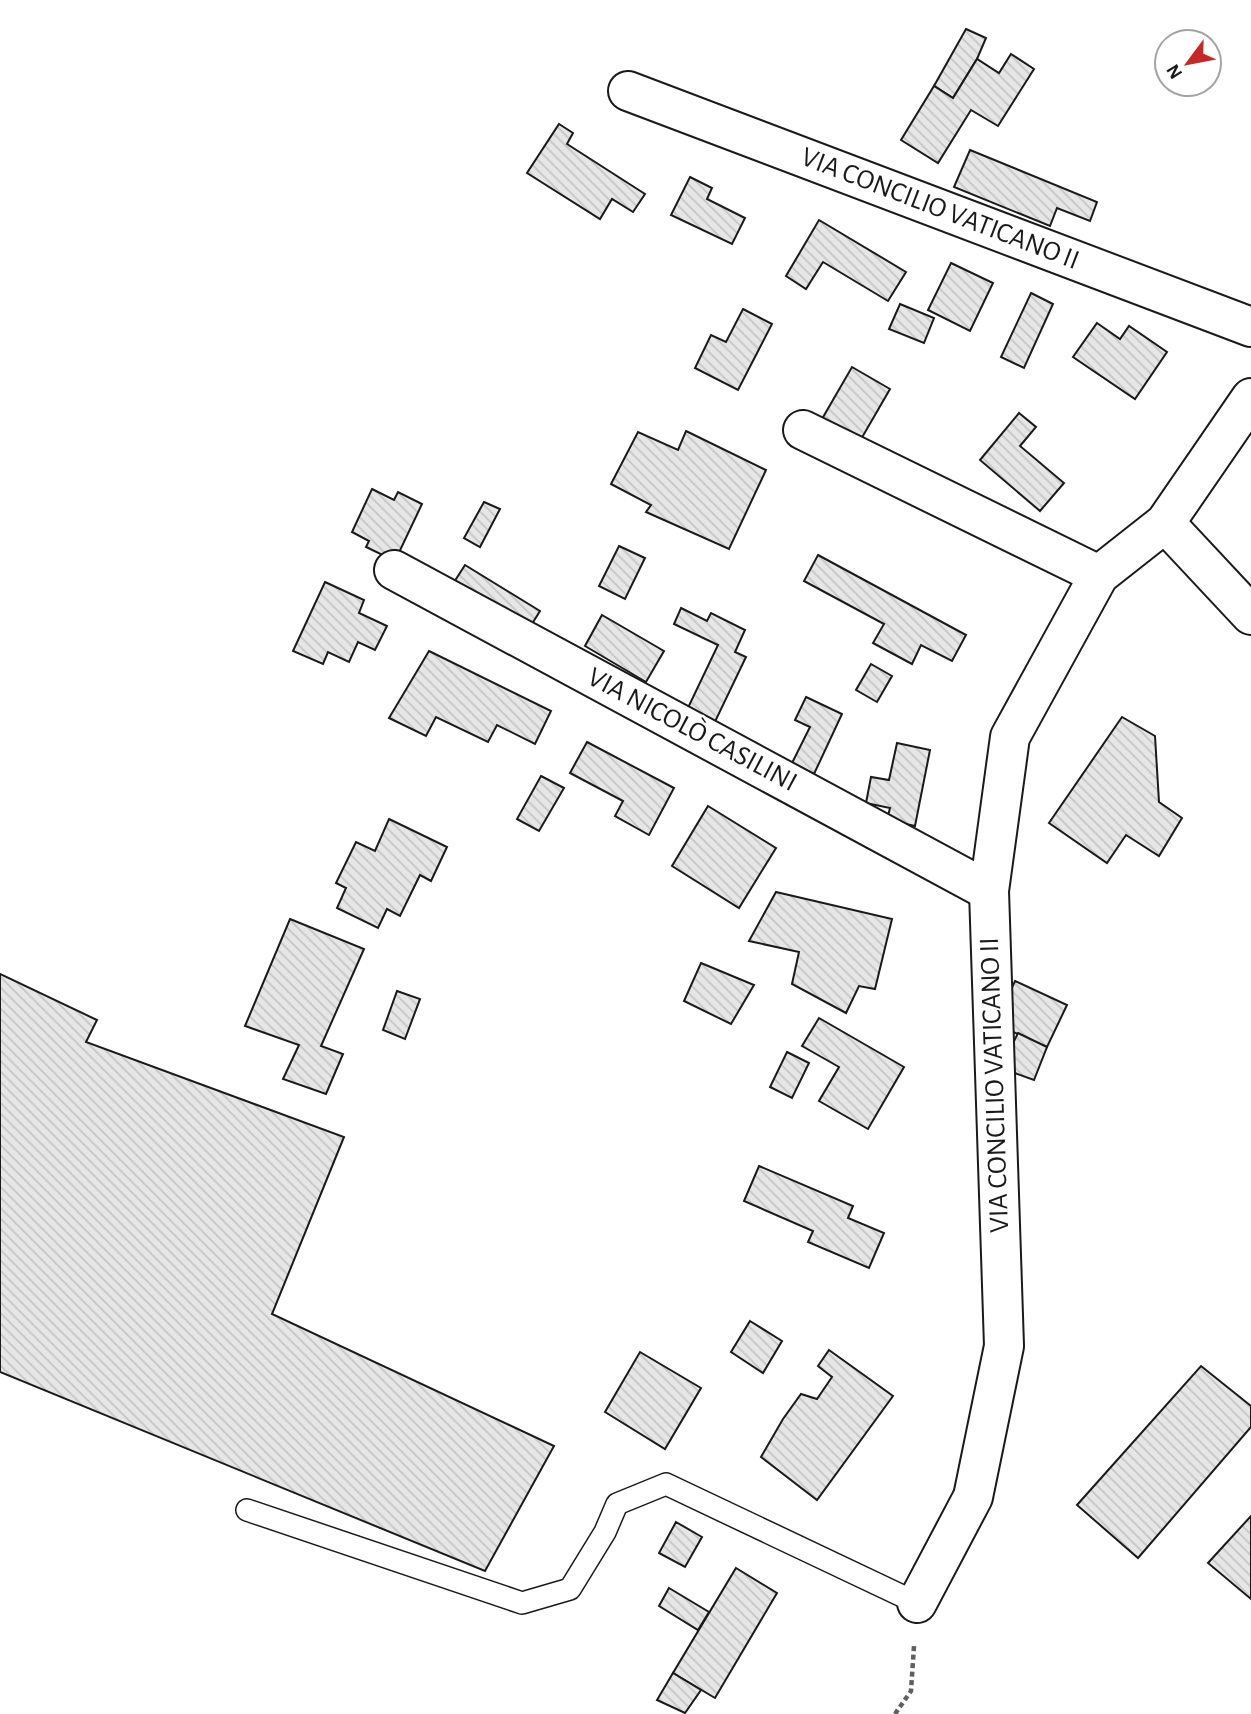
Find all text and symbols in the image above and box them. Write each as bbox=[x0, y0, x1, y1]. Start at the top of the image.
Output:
north arrow bbox=[1153, 28, 1223, 98]
text: N bbox=[1163, 61, 1186, 82]
street label: VIA CONCILIO VATICANO II bbox=[797, 143, 1083, 275]
street label: VIA NICOLÒ CASILINI bbox=[583, 660, 803, 797]
street label: VIA CONCILIO VATICANO II bbox=[976, 937, 1014, 1233]

